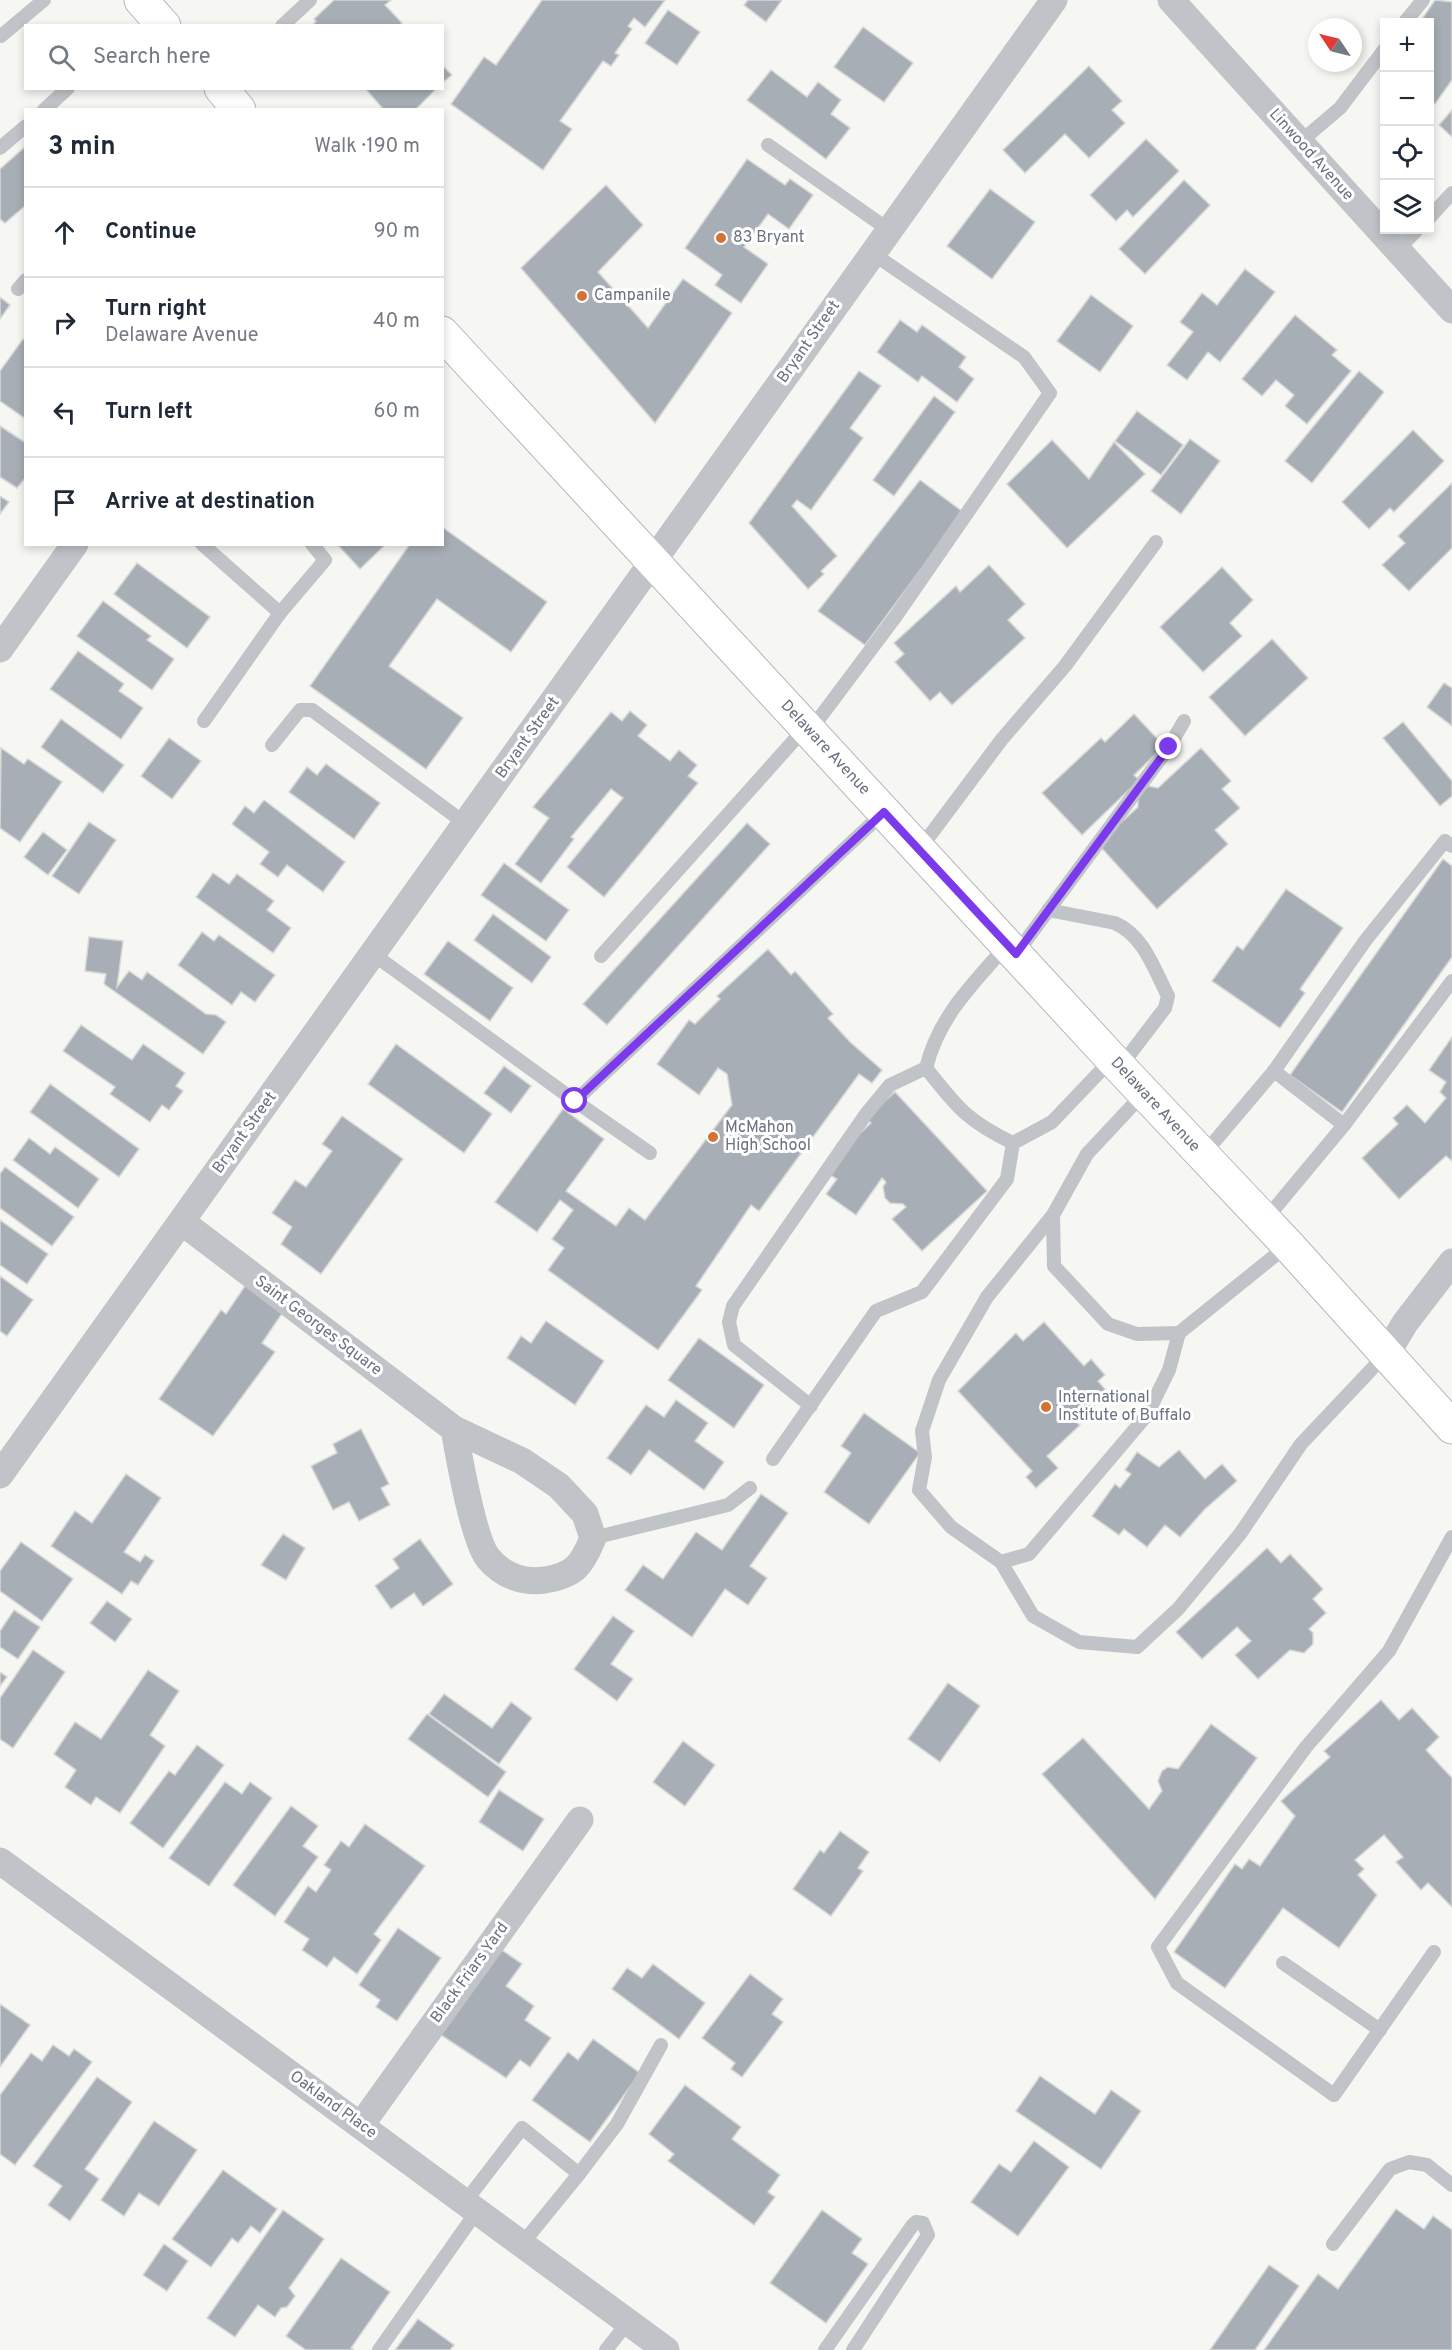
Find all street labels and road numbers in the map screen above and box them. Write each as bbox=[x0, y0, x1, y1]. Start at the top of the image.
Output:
street label: Linwood Avenue bbox=[1264, 105, 1358, 205]
street label: Bryant Street bbox=[773, 297, 845, 387]
street label: Bryant Street bbox=[492, 693, 564, 783]
street label: Delaware Avenue bbox=[776, 696, 874, 800]
street label: Delaware Avenue bbox=[1106, 1053, 1204, 1157]
street label: Bryant Street bbox=[209, 1088, 281, 1178]
street label: Saint Georges Square bbox=[250, 1272, 386, 1380]
street label: Black Friars Yard bbox=[427, 1919, 513, 2027]
street label: Oakland Place bbox=[286, 2067, 380, 2143]

